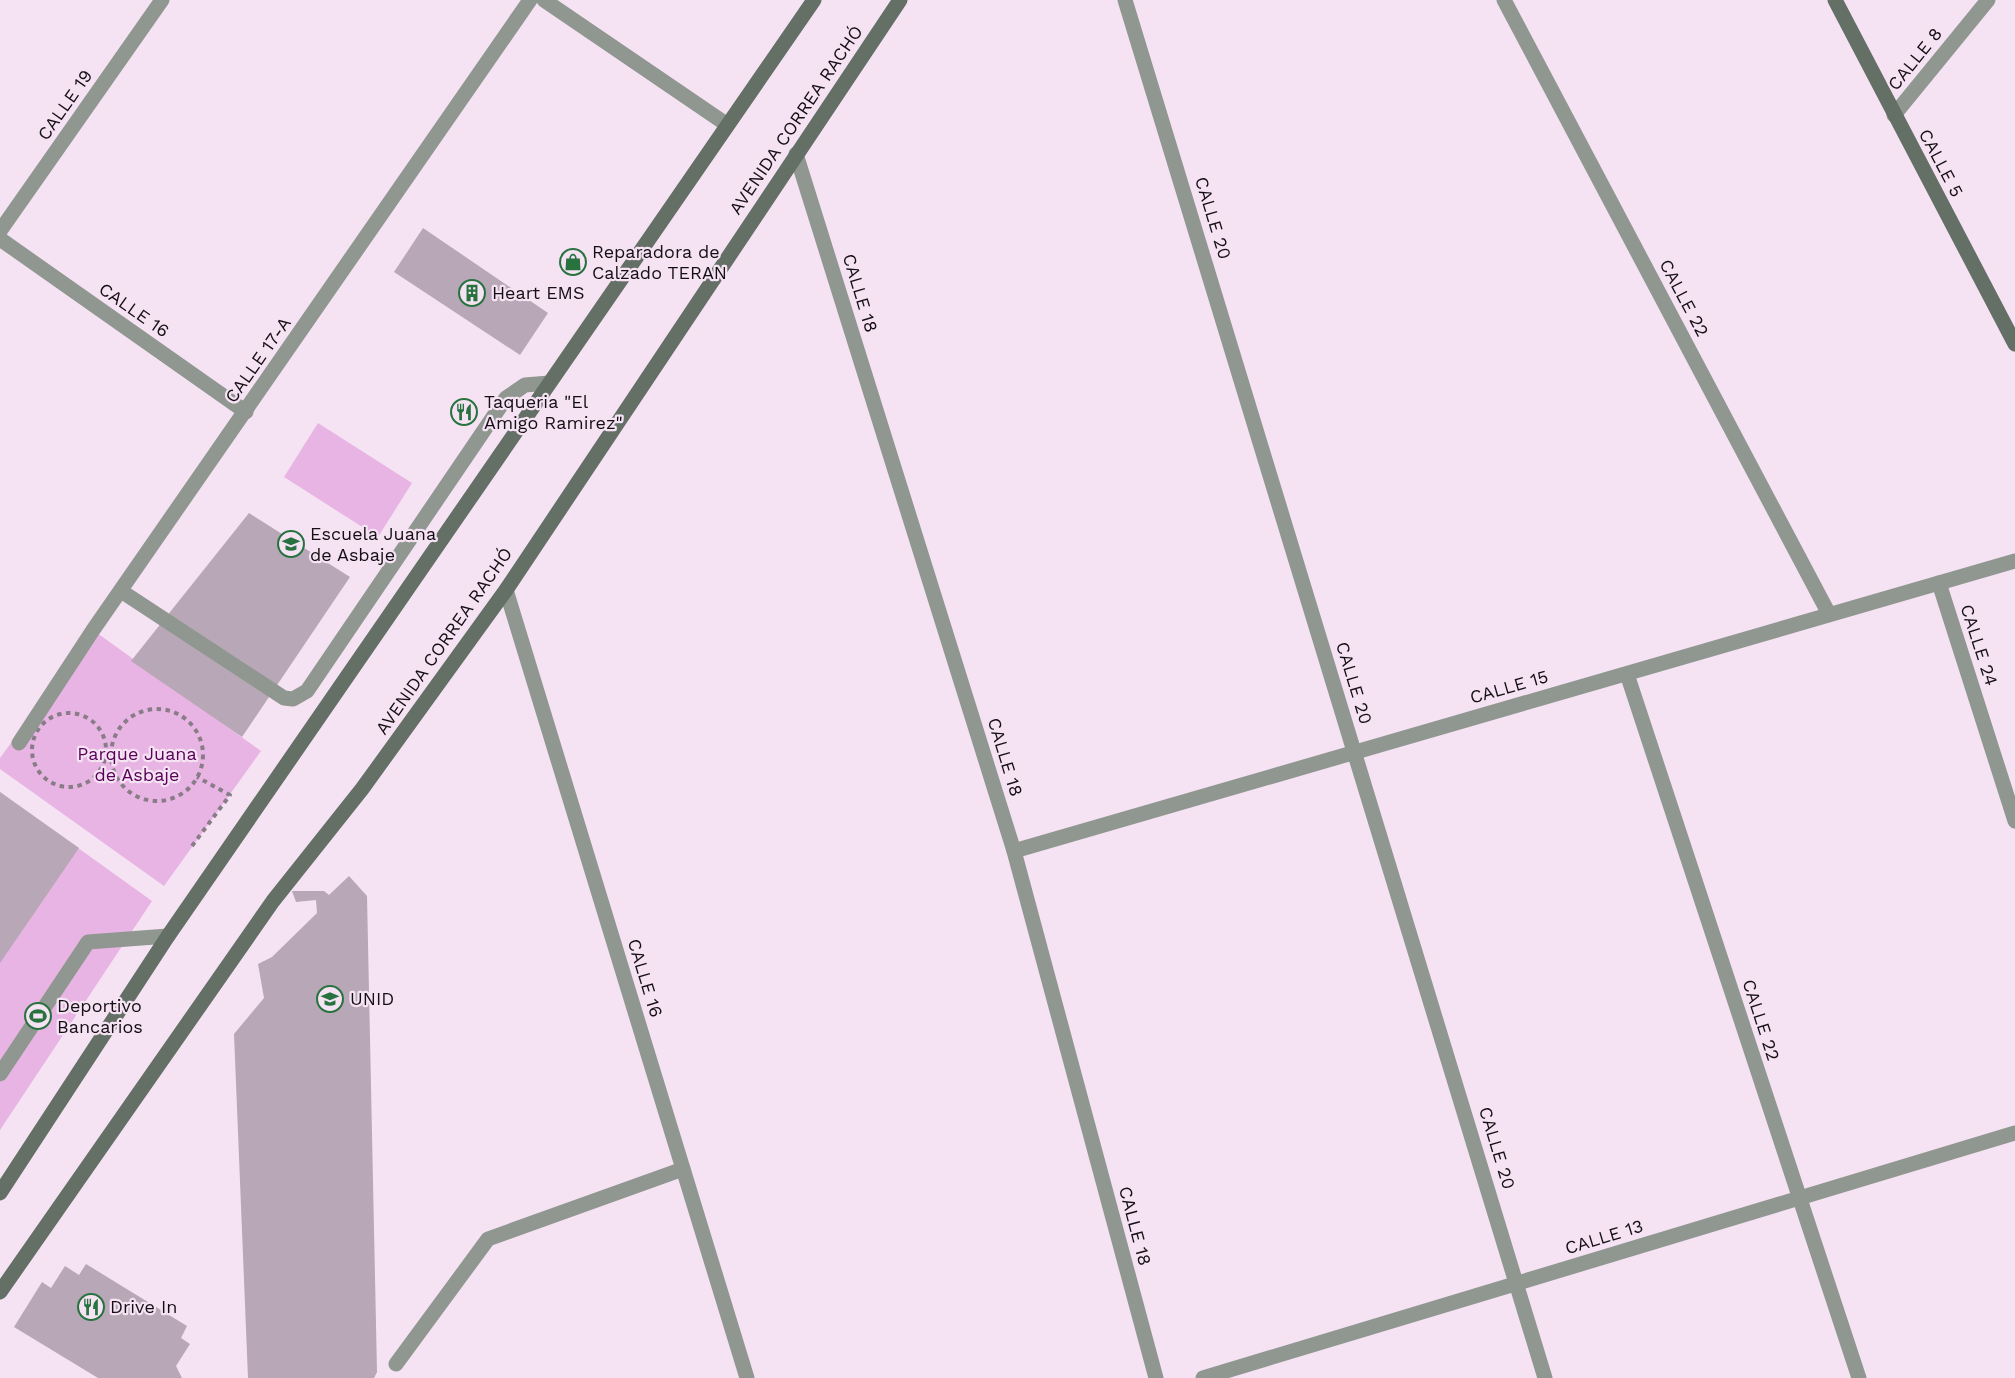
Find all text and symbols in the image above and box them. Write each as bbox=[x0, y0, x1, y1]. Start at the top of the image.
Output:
street label: AVENIDA CORREA RACHÓ bbox=[724, 21, 867, 218]
street label: CALLE 8 bbox=[1883, 23, 1946, 94]
street label: CALLE 19 bbox=[33, 65, 96, 144]
street label: CALLE 5 bbox=[1915, 125, 1968, 200]
street label: CALLE 20 bbox=[1191, 174, 1236, 262]
place label: Reparadora de Calzado TERAN bbox=[592, 241, 727, 283]
shop icon: Reparadora de Calzado TERAN bbox=[558, 247, 588, 277]
street label: CALLE 18 bbox=[839, 251, 882, 335]
street label: CALLE 22 bbox=[1655, 256, 1714, 340]
street label: CALLE 16 bbox=[95, 278, 173, 341]
building icon: Heart EMS bbox=[457, 278, 487, 308]
place label: Heart EMS bbox=[492, 282, 585, 303]
street label: CALLE 17-A bbox=[220, 313, 295, 407]
place label: Taqueria "El Amigo Ramirez" bbox=[484, 391, 623, 433]
restaurant icon: Taqueria "El Amigo Ramirez" bbox=[449, 397, 479, 427]
place label: Escuela Juana de Asbaje bbox=[310, 523, 436, 565]
school or university icon: Escuela Juana de Asbaje bbox=[276, 529, 306, 559]
street label: AVENIDA CORREA RACHÓ bbox=[371, 543, 516, 738]
street label: CALLE 24 bbox=[1956, 601, 2002, 688]
street label: CALLE 20 bbox=[1332, 639, 1377, 727]
street label: CALLE 15 bbox=[1467, 665, 1550, 708]
street label: CALLE 18 bbox=[984, 715, 1027, 799]
park label: Parque Juana de Asbaje bbox=[77, 743, 197, 785]
street label: CALLE 16 bbox=[624, 936, 667, 1020]
street label: CALLE 22 bbox=[1738, 976, 1784, 1063]
school or university icon: UNID bbox=[315, 984, 345, 1014]
place label: UNID bbox=[350, 988, 394, 1009]
place label: Deportivo Bancarios bbox=[57, 995, 143, 1037]
sports icon: Deportivo Bancarios bbox=[23, 1001, 53, 1031]
street label: CALLE 20 bbox=[1475, 1104, 1520, 1192]
street label: CALLE 18 bbox=[1115, 1184, 1156, 1268]
street label: CALLE 13 bbox=[1562, 1215, 1645, 1258]
restaurant icon: Drive In bbox=[76, 1292, 106, 1322]
place label: Drive In bbox=[110, 1296, 177, 1317]

